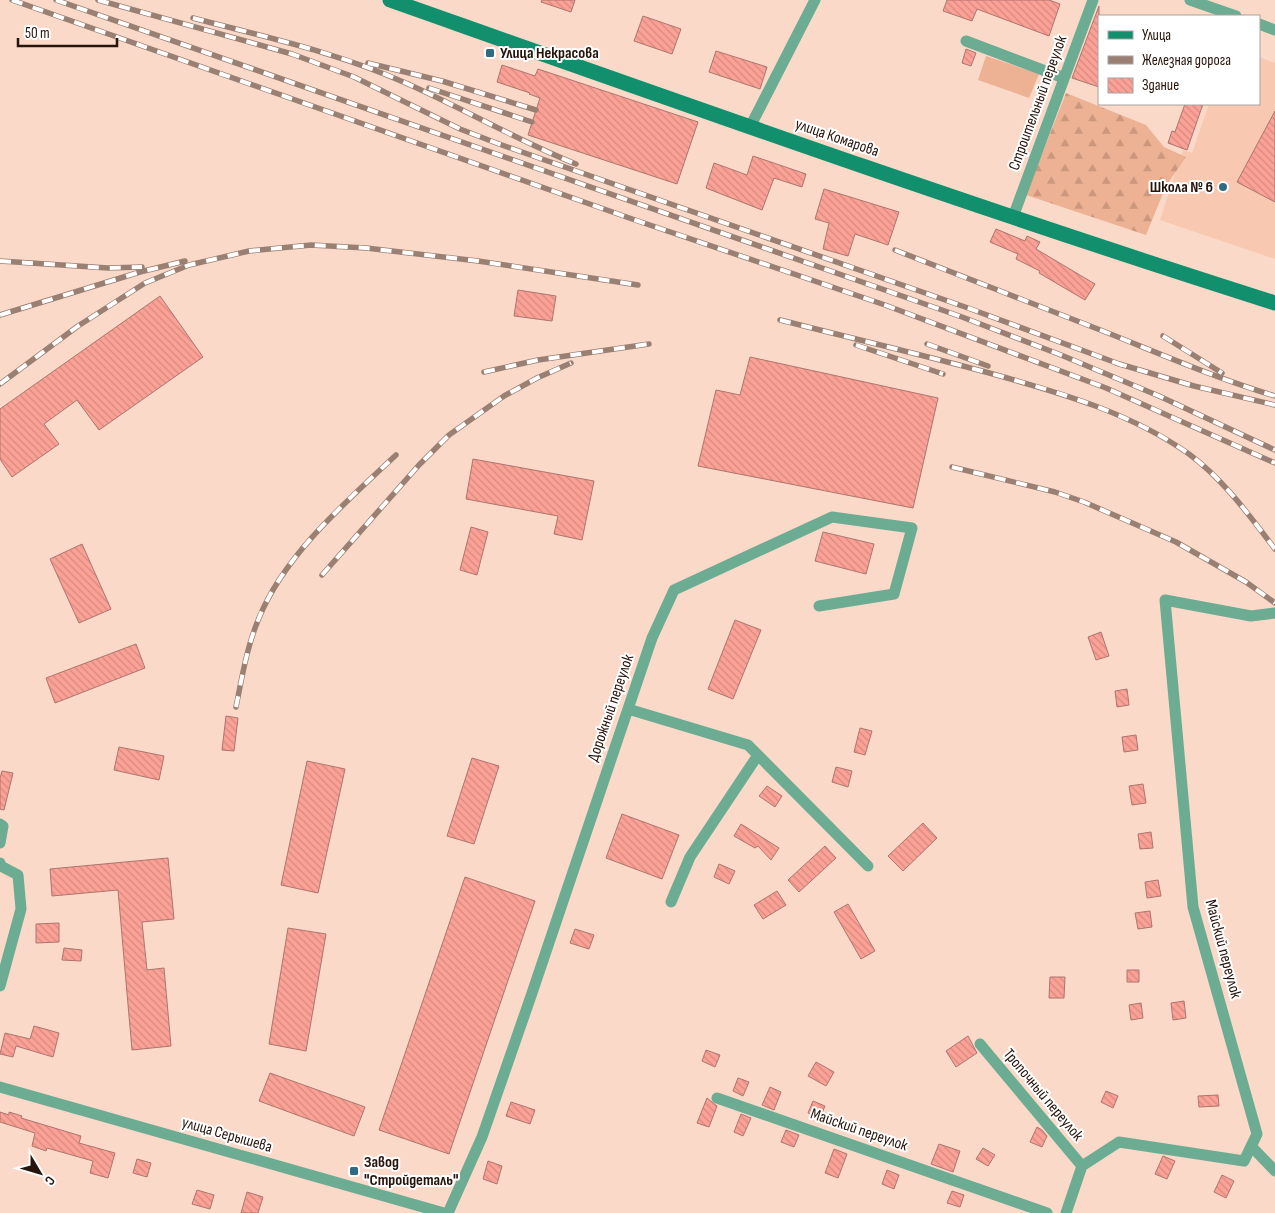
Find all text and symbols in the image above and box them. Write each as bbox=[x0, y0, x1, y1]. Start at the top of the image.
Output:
scale bar bbox=[18, 15, 116, 47]
legend bbox=[1098, 15, 1260, 105]
text: 50 m bbox=[25, 24, 50, 43]
text: Улица bbox=[1142, 26, 1171, 45]
street label: Строительный переулок bbox=[1005, 32, 1072, 173]
place label: Улица Некрасова bbox=[500, 44, 599, 63]
marker: Улица Некрасова bbox=[484, 47, 496, 59]
text: Железная дорога bbox=[1142, 51, 1231, 70]
text: Здание bbox=[1142, 76, 1179, 95]
street label: улица Комарова bbox=[793, 115, 881, 161]
place label: Школа № 6 bbox=[1150, 178, 1213, 197]
marker: Школа № 6 bbox=[1217, 181, 1229, 193]
street label: Дорожный переулок bbox=[584, 651, 639, 764]
street label: Майский переулок bbox=[1201, 898, 1246, 1001]
street label: Тропочный переулок bbox=[999, 1045, 1088, 1146]
street label: Майский переулок bbox=[808, 1105, 911, 1156]
street label: улица Серышева bbox=[180, 1113, 274, 1157]
north arrow bbox=[15, 1148, 65, 1198]
place label: Завод "Стройдеталь" bbox=[364, 1153, 459, 1190]
marker: Завод "Стройдеталь" bbox=[348, 1165, 360, 1177]
text: С bbox=[41, 1173, 59, 1189]

